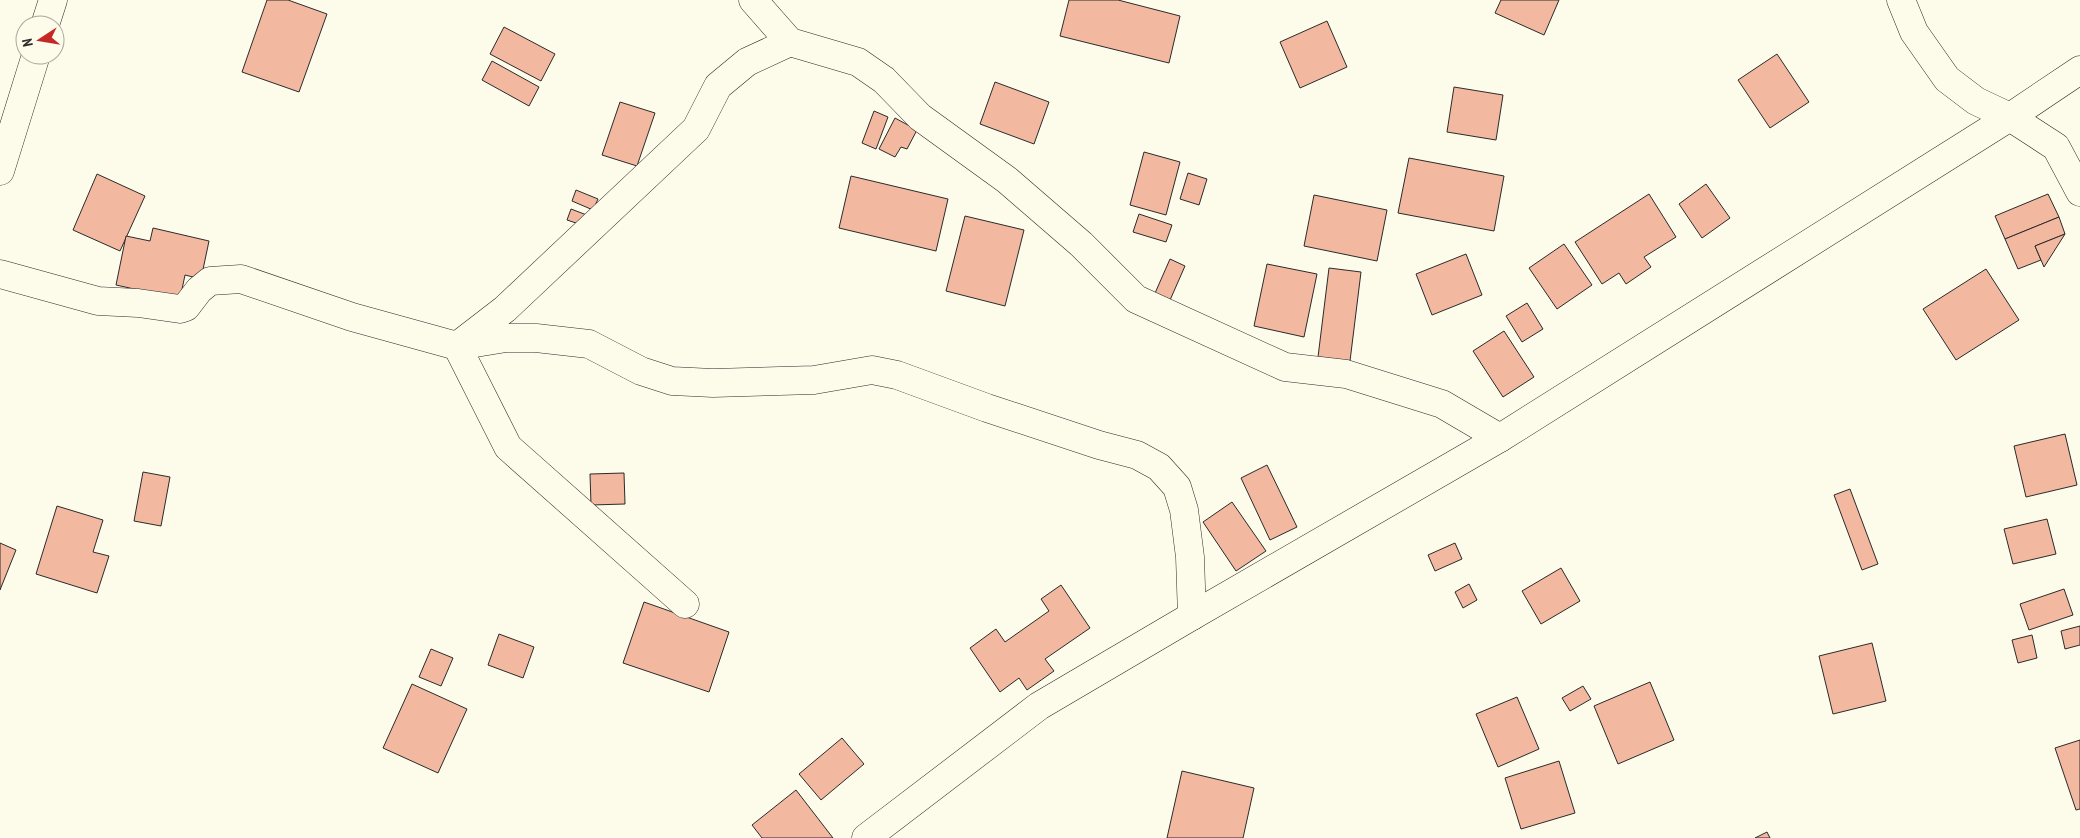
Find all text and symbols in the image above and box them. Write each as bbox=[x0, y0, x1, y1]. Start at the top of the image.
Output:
north arrow bbox=[15, 15, 65, 65]
text: N bbox=[18, 37, 37, 48]

